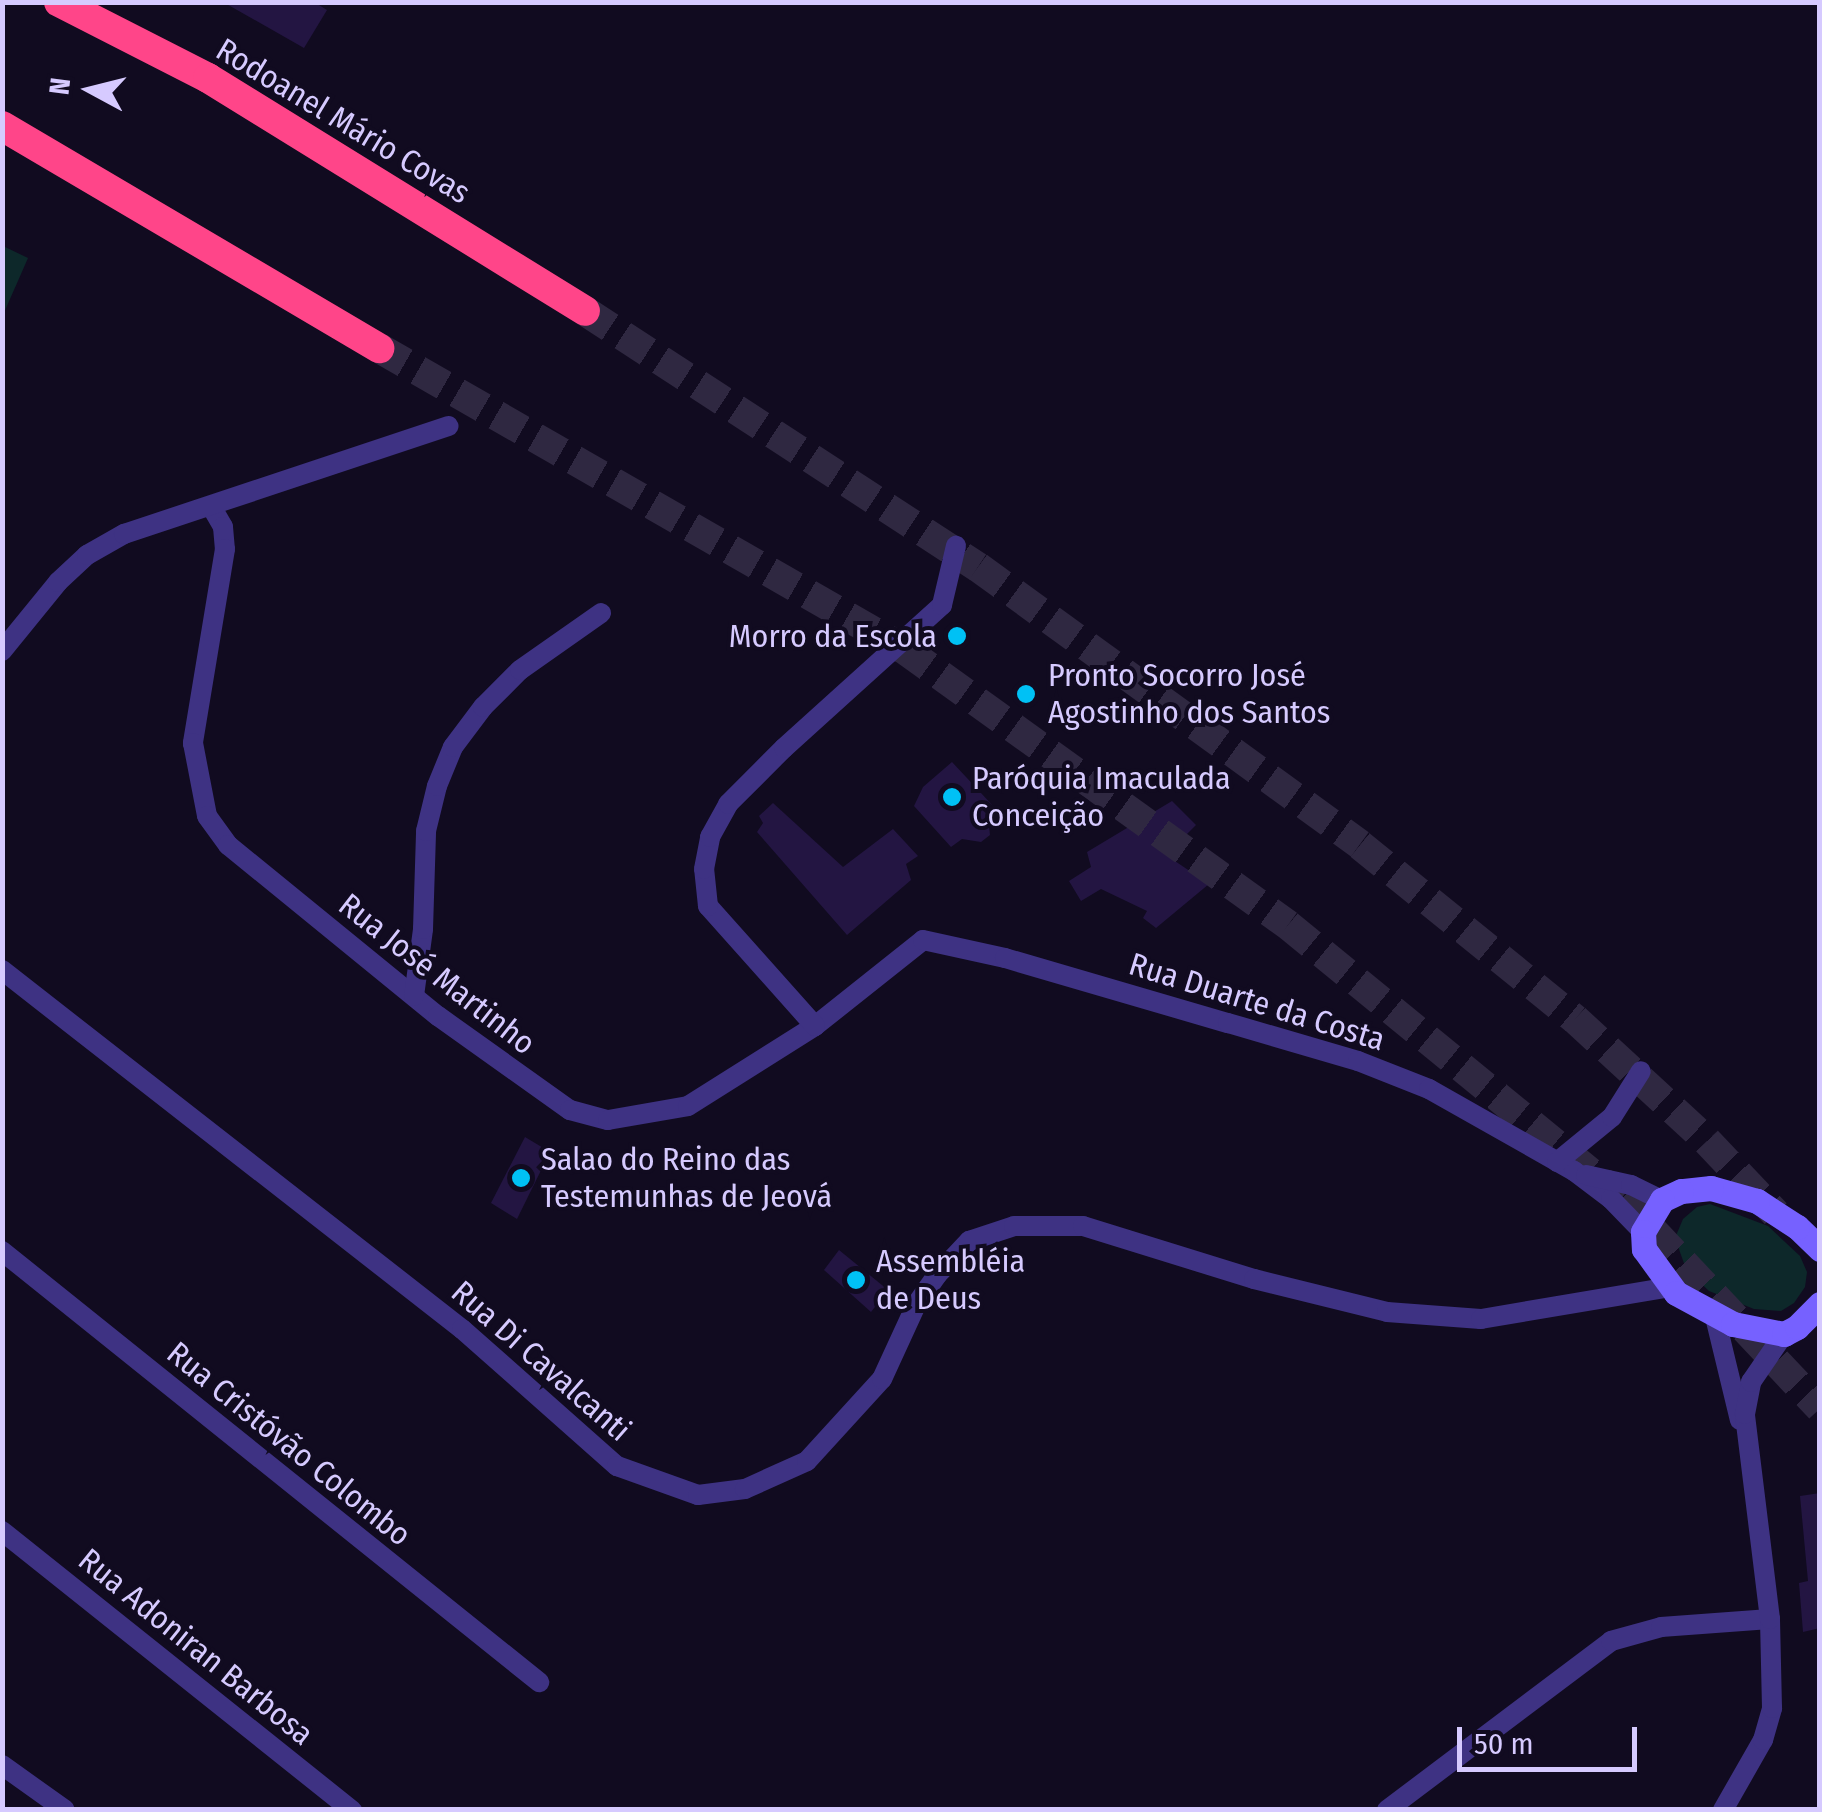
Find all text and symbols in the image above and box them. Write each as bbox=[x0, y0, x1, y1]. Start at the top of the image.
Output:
street label: Rodoanel Mário Covas bbox=[209, 30, 477, 212]
north arrow bbox=[40, 40, 140, 140]
text: N bbox=[42, 76, 77, 97]
place label: Morro da Escola bbox=[729, 617, 937, 655]
marker: Morro da Escola bbox=[946, 625, 968, 647]
place label: Pronto Socorro José Agostinho dos Santos bbox=[1048, 657, 1331, 732]
marker: Pronto Socorro José Agostinho dos Santos bbox=[1013, 681, 1039, 707]
place label: Paróquia Imaculada Conceição bbox=[972, 760, 1231, 835]
marker: Paróquia Imaculada Conceição bbox=[941, 786, 963, 808]
street label: Rua José Martinho bbox=[331, 885, 543, 1063]
street label: Rua Duarte da Costa bbox=[1125, 945, 1389, 1059]
place label: Salao do Reino das Testemunhas de Jeová bbox=[541, 1141, 832, 1216]
marker: Salao do Reino das Testemunhas de Jeová bbox=[510, 1167, 532, 1189]
place label: Assembléia de Deus bbox=[876, 1243, 1025, 1318]
marker: Assembléia de Deus bbox=[845, 1269, 867, 1291]
street label: Rua Di Cavalcanti bbox=[444, 1273, 638, 1449]
street label: Rua Cristóvão Colombo bbox=[159, 1334, 419, 1554]
street label: Rua Adoniran Barbosa bbox=[71, 1541, 321, 1753]
scale bar bbox=[1462, 1707, 1642, 1769]
text: 50 m bbox=[1474, 1726, 1534, 1762]

